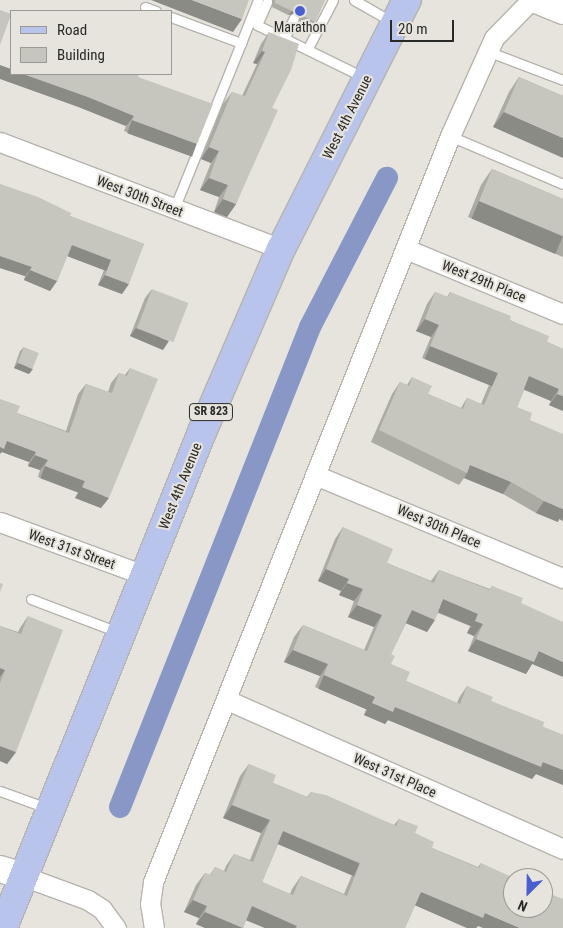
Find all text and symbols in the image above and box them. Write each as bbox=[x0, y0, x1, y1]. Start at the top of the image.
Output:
marker: Marathon bbox=[294, 5, 306, 17]
legend bbox=[10, 10, 172, 75]
scale bar bbox=[393, 10, 457, 42]
place label: Marathon bbox=[274, 19, 326, 35]
text: 20 m bbox=[398, 20, 428, 38]
text: Road bbox=[57, 21, 87, 39]
text: Building bbox=[57, 46, 105, 64]
street label: West 4th Avenue bbox=[319, 72, 375, 162]
street label: West 30th Street bbox=[94, 172, 186, 220]
street label: West 29th Place bbox=[439, 256, 529, 306]
road number: SR 823 bbox=[188, 402, 234, 422]
street label: West 4th Avenue bbox=[155, 440, 205, 532]
street label: West 30th Place bbox=[395, 501, 483, 551]
street label: West 31st Street bbox=[26, 526, 118, 572]
street label: West 31st Place bbox=[351, 749, 439, 801]
north arrow bbox=[503, 868, 553, 918]
text: N bbox=[515, 897, 530, 915]

